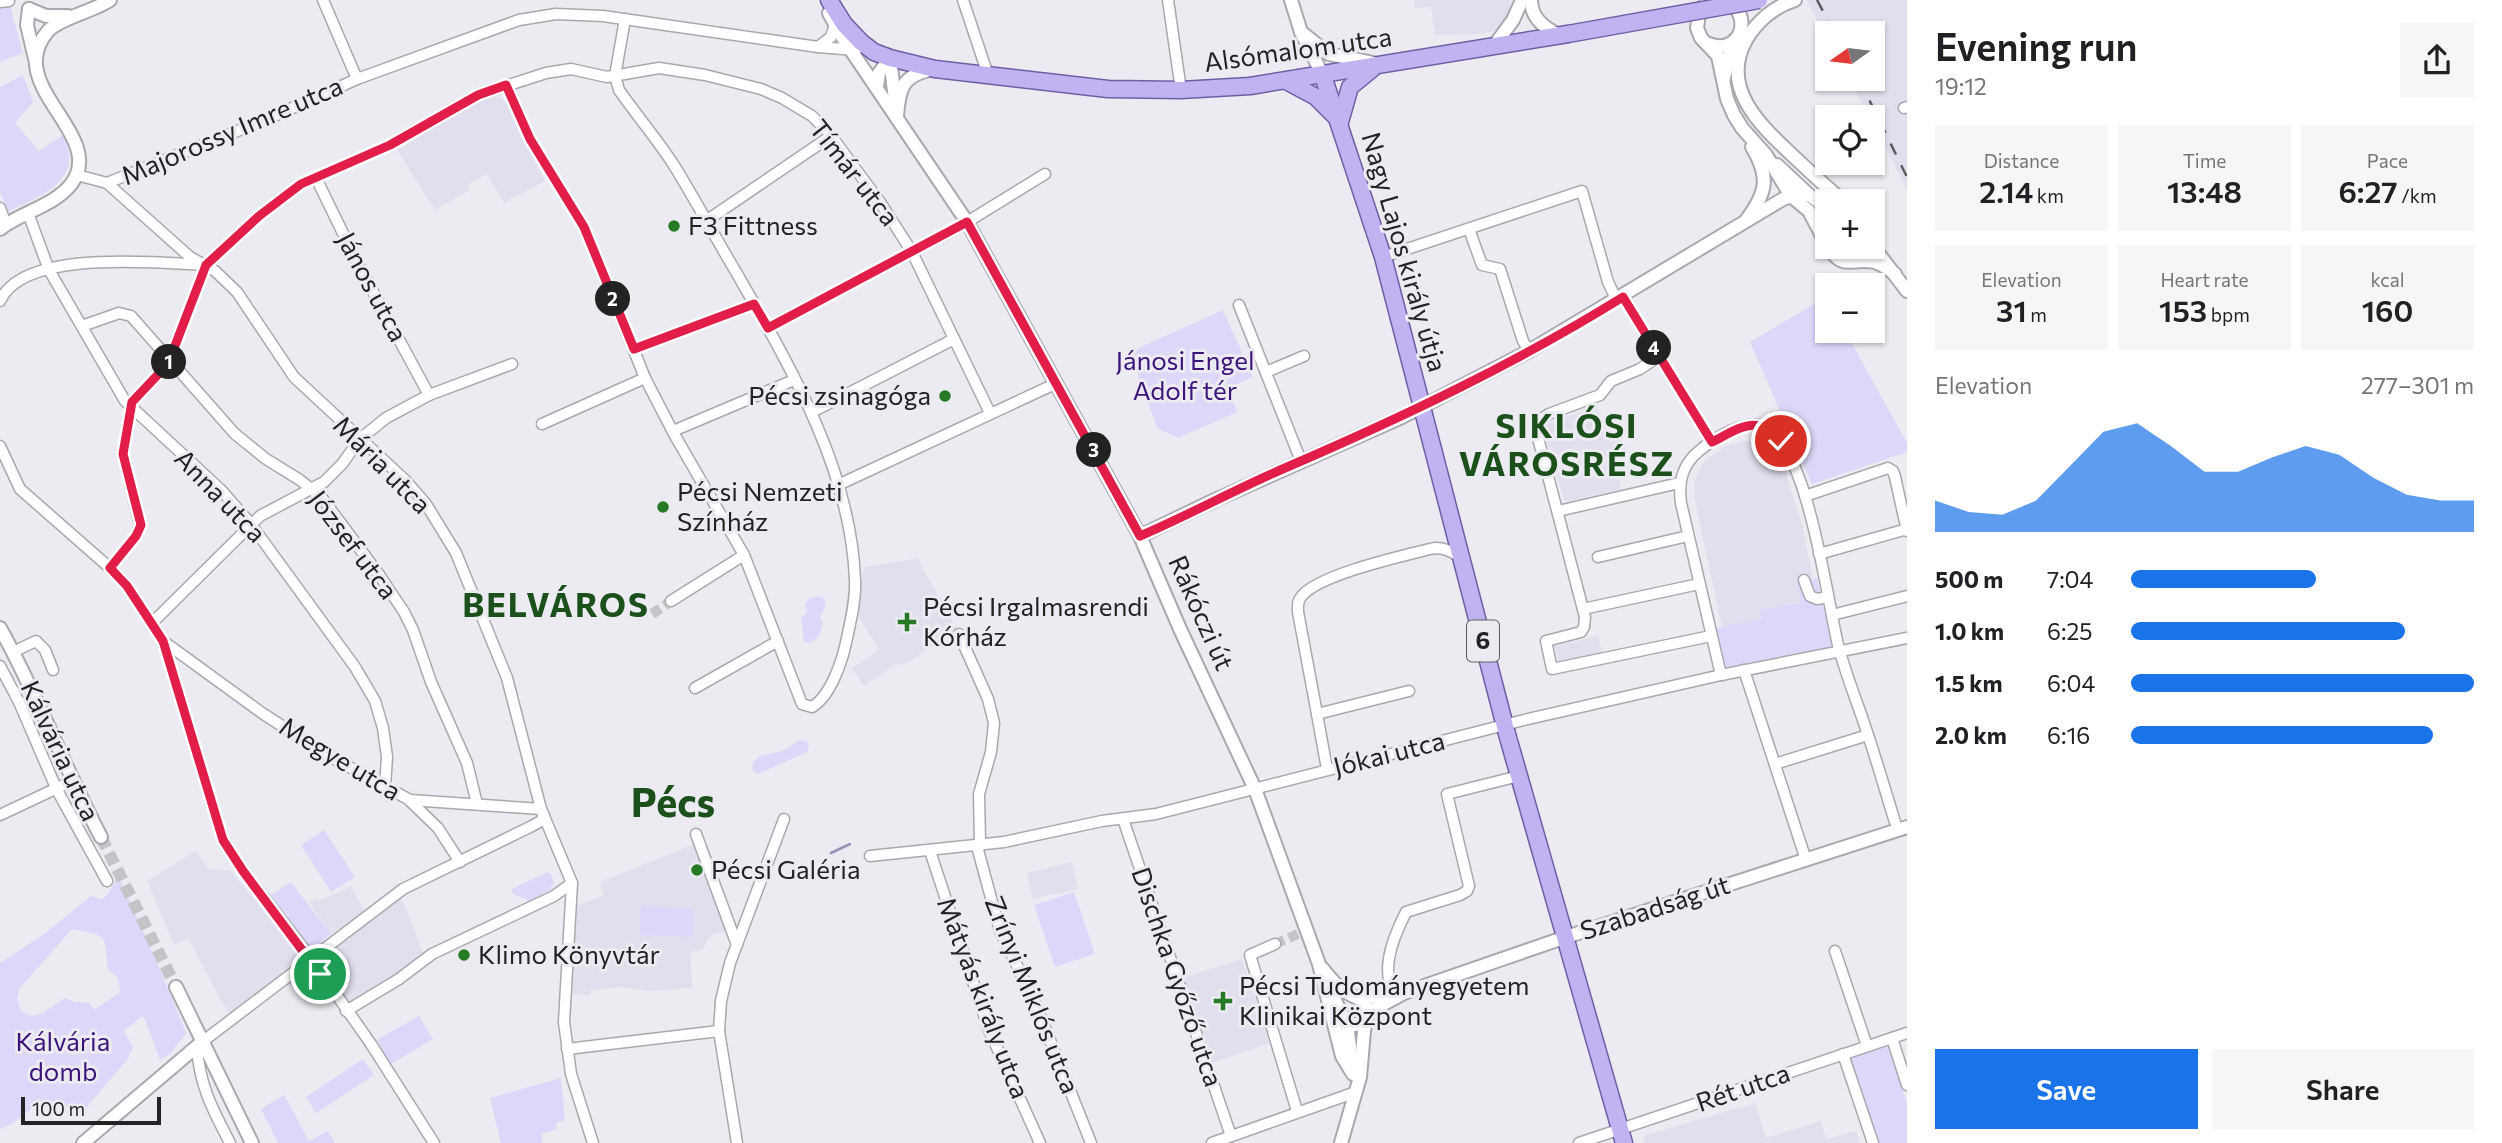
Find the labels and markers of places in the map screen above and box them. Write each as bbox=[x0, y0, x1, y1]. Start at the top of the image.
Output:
place label: F3 Fittness bbox=[688, 209, 818, 240]
marker: F3 Fittness bbox=[666, 218, 682, 234]
pin: 2 bbox=[596, 282, 630, 316]
pin: 4 bbox=[1636, 330, 1672, 366]
pin: 1 bbox=[152, 344, 186, 380]
place label: Pécsi zsinagóga bbox=[748, 379, 931, 410]
marker: Pécsi zsinagóga bbox=[937, 388, 953, 404]
pin bbox=[1751, 411, 1811, 471]
pin: 3 bbox=[1076, 433, 1112, 468]
place label: Pécsi Nemzeti Színház bbox=[677, 475, 843, 536]
marker: Pécsi Nemzeti Színház bbox=[655, 499, 671, 515]
place label: Pécsi Irgalmasrendi Kórház bbox=[923, 590, 1149, 651]
marker: Pécsi Irgalmasrendi Kórház bbox=[897, 612, 917, 632]
place label: Pécsi Galéria bbox=[711, 853, 861, 884]
marker: Pécsi Galéria bbox=[689, 862, 705, 878]
place label: Klimo Könyvtár bbox=[478, 938, 660, 969]
pin bbox=[290, 944, 350, 1004]
marker: Klimo Könyvtár bbox=[456, 947, 472, 963]
place label: Pécsi Tudományegyetem Klinikai Központ bbox=[1239, 969, 1529, 1030]
marker: Pécsi Tudományegyetem Klinikai Központ bbox=[1213, 991, 1233, 1011]

